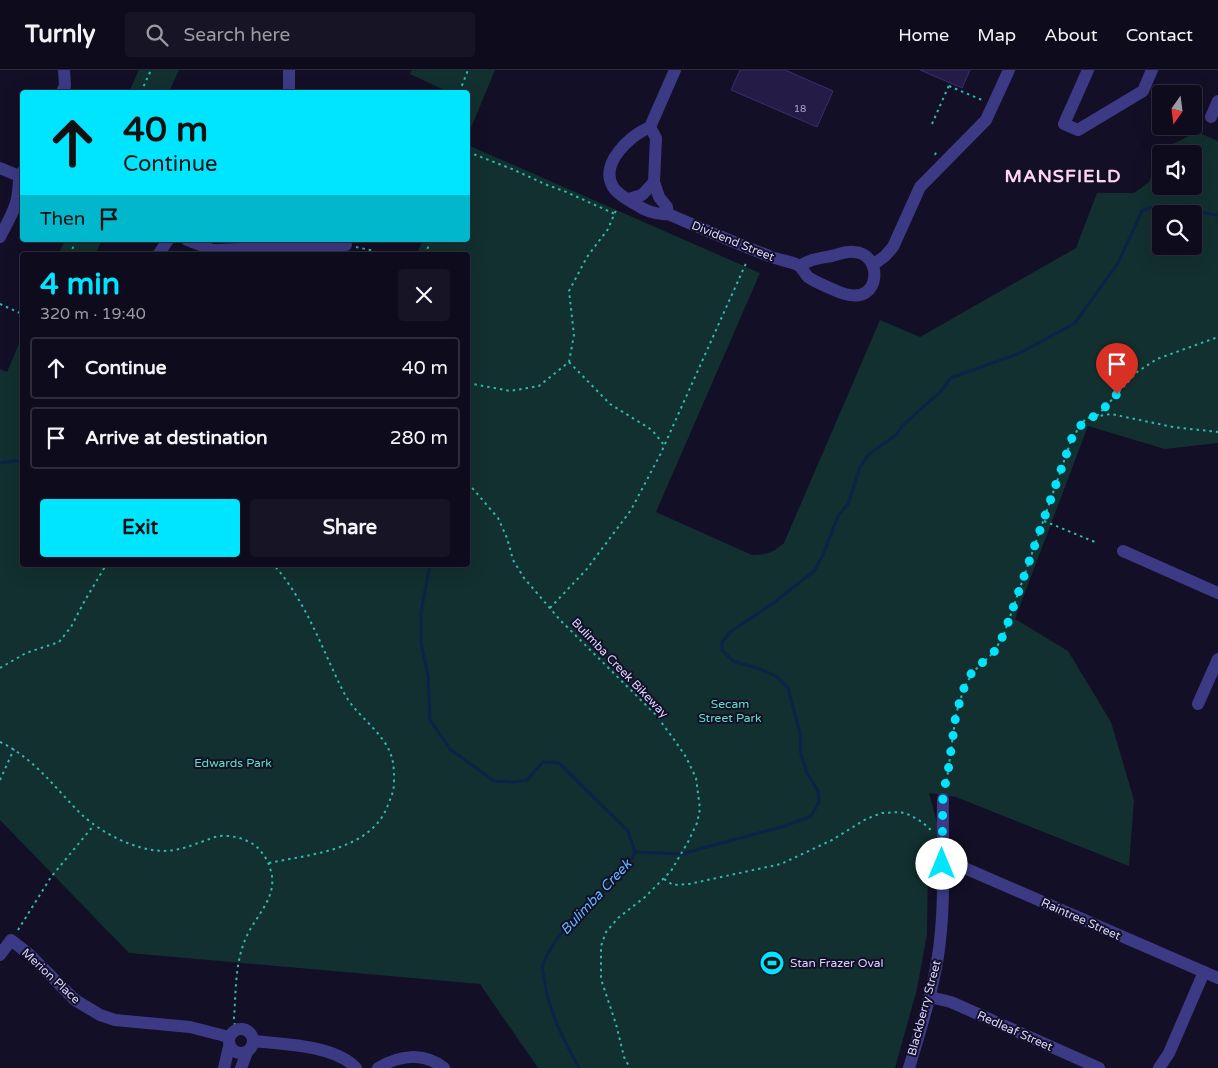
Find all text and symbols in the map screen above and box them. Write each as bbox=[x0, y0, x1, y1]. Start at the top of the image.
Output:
search box bbox=[125, 12, 475, 57]
text: Turnly bbox=[25, 20, 95, 49]
icon: search bbox=[143, 21, 171, 49]
text: Search here bbox=[183, 24, 290, 46]
text: Home bbox=[898, 24, 949, 46]
text: Map bbox=[977, 24, 1016, 46]
text: About bbox=[1044, 24, 1098, 46]
text: Contact bbox=[1126, 24, 1193, 46]
north arrow bbox=[1152, 85, 1202, 135]
map controls bbox=[1152, 85, 1202, 255]
house number: 18 bbox=[794, 103, 806, 115]
text: 40 m bbox=[123, 109, 208, 151]
icon: ahead bbox=[40, 110, 105, 175]
button: sound bbox=[1152, 145, 1202, 195]
text: Continue bbox=[123, 151, 218, 177]
district label: MANSFIELD bbox=[1005, 165, 1121, 187]
icon: arrive bbox=[95, 205, 123, 233]
button: search bbox=[1152, 205, 1202, 255]
text: Then bbox=[40, 208, 85, 230]
street label: Dividend Street bbox=[690, 218, 777, 264]
text: 4 min bbox=[40, 266, 120, 303]
button: close bbox=[398, 269, 450, 321]
text: 320 m · 19:40 bbox=[40, 304, 146, 324]
pin bbox=[1096, 343, 1138, 394]
icon: arrive bbox=[1103, 350, 1131, 378]
icon: ahead bbox=[42, 354, 70, 382]
text: Continue bbox=[85, 357, 167, 379]
text: 40 m bbox=[402, 357, 448, 379]
icon: arrive bbox=[42, 424, 70, 452]
text: Arrive at destination bbox=[85, 427, 268, 449]
text: 280 m bbox=[390, 427, 448, 449]
button: Exit bbox=[40, 499, 240, 557]
button: Share bbox=[250, 499, 450, 557]
street label: Bulimba Creek Bikeway bbox=[569, 615, 672, 721]
park label: Secam Street Park bbox=[698, 697, 762, 725]
park label: Edwards Park bbox=[194, 756, 272, 770]
position arrow bbox=[915, 837, 967, 889]
water label: Bulimba Creek bbox=[557, 855, 636, 938]
street label: Raintree Street bbox=[1039, 895, 1123, 943]
street label: Merion Place bbox=[19, 946, 83, 1007]
sports icon: Stan Frazer Oval bbox=[759, 950, 785, 976]
place label: Stan Frazer Oval bbox=[790, 956, 883, 970]
street label: Blackberry Street bbox=[905, 958, 944, 1057]
street label: Redleaf Street bbox=[975, 1008, 1055, 1054]

